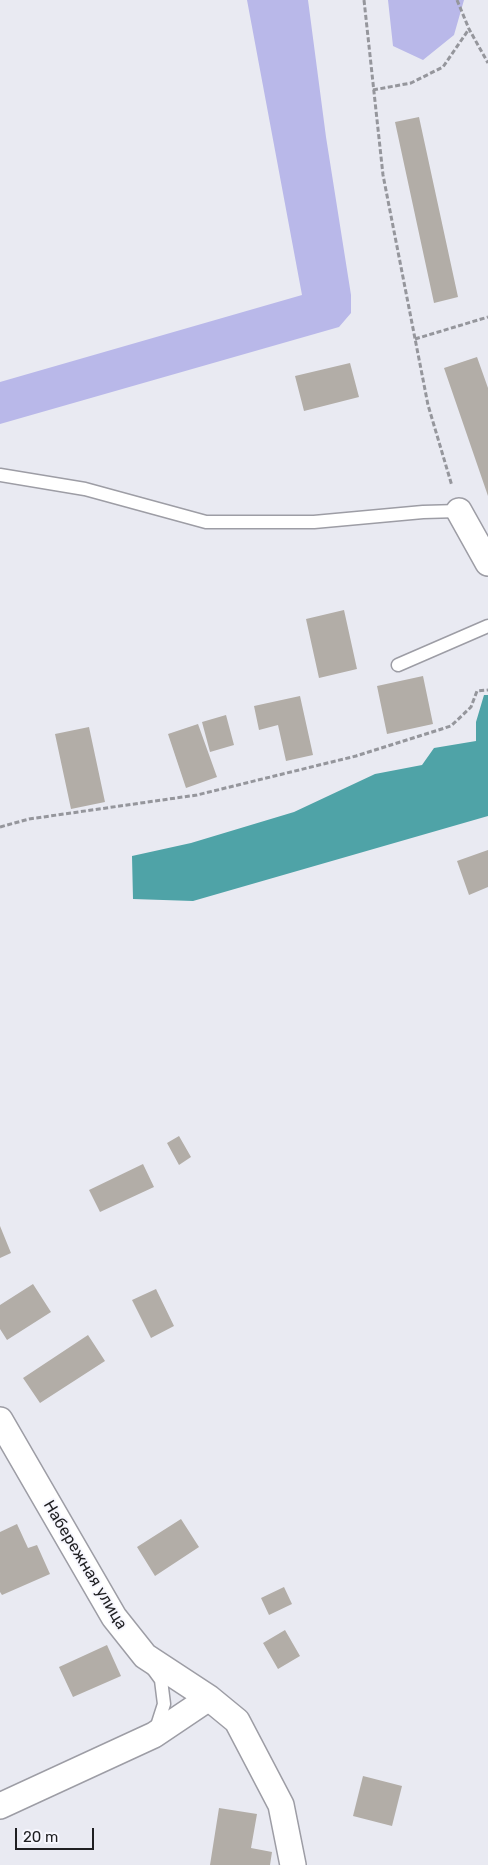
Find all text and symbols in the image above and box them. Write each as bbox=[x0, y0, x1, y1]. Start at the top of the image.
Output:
street label: Набережная улица bbox=[39, 1497, 131, 1633]
scale bar bbox=[18, 1818, 96, 1850]
text: 20 m bbox=[23, 1828, 58, 1846]

